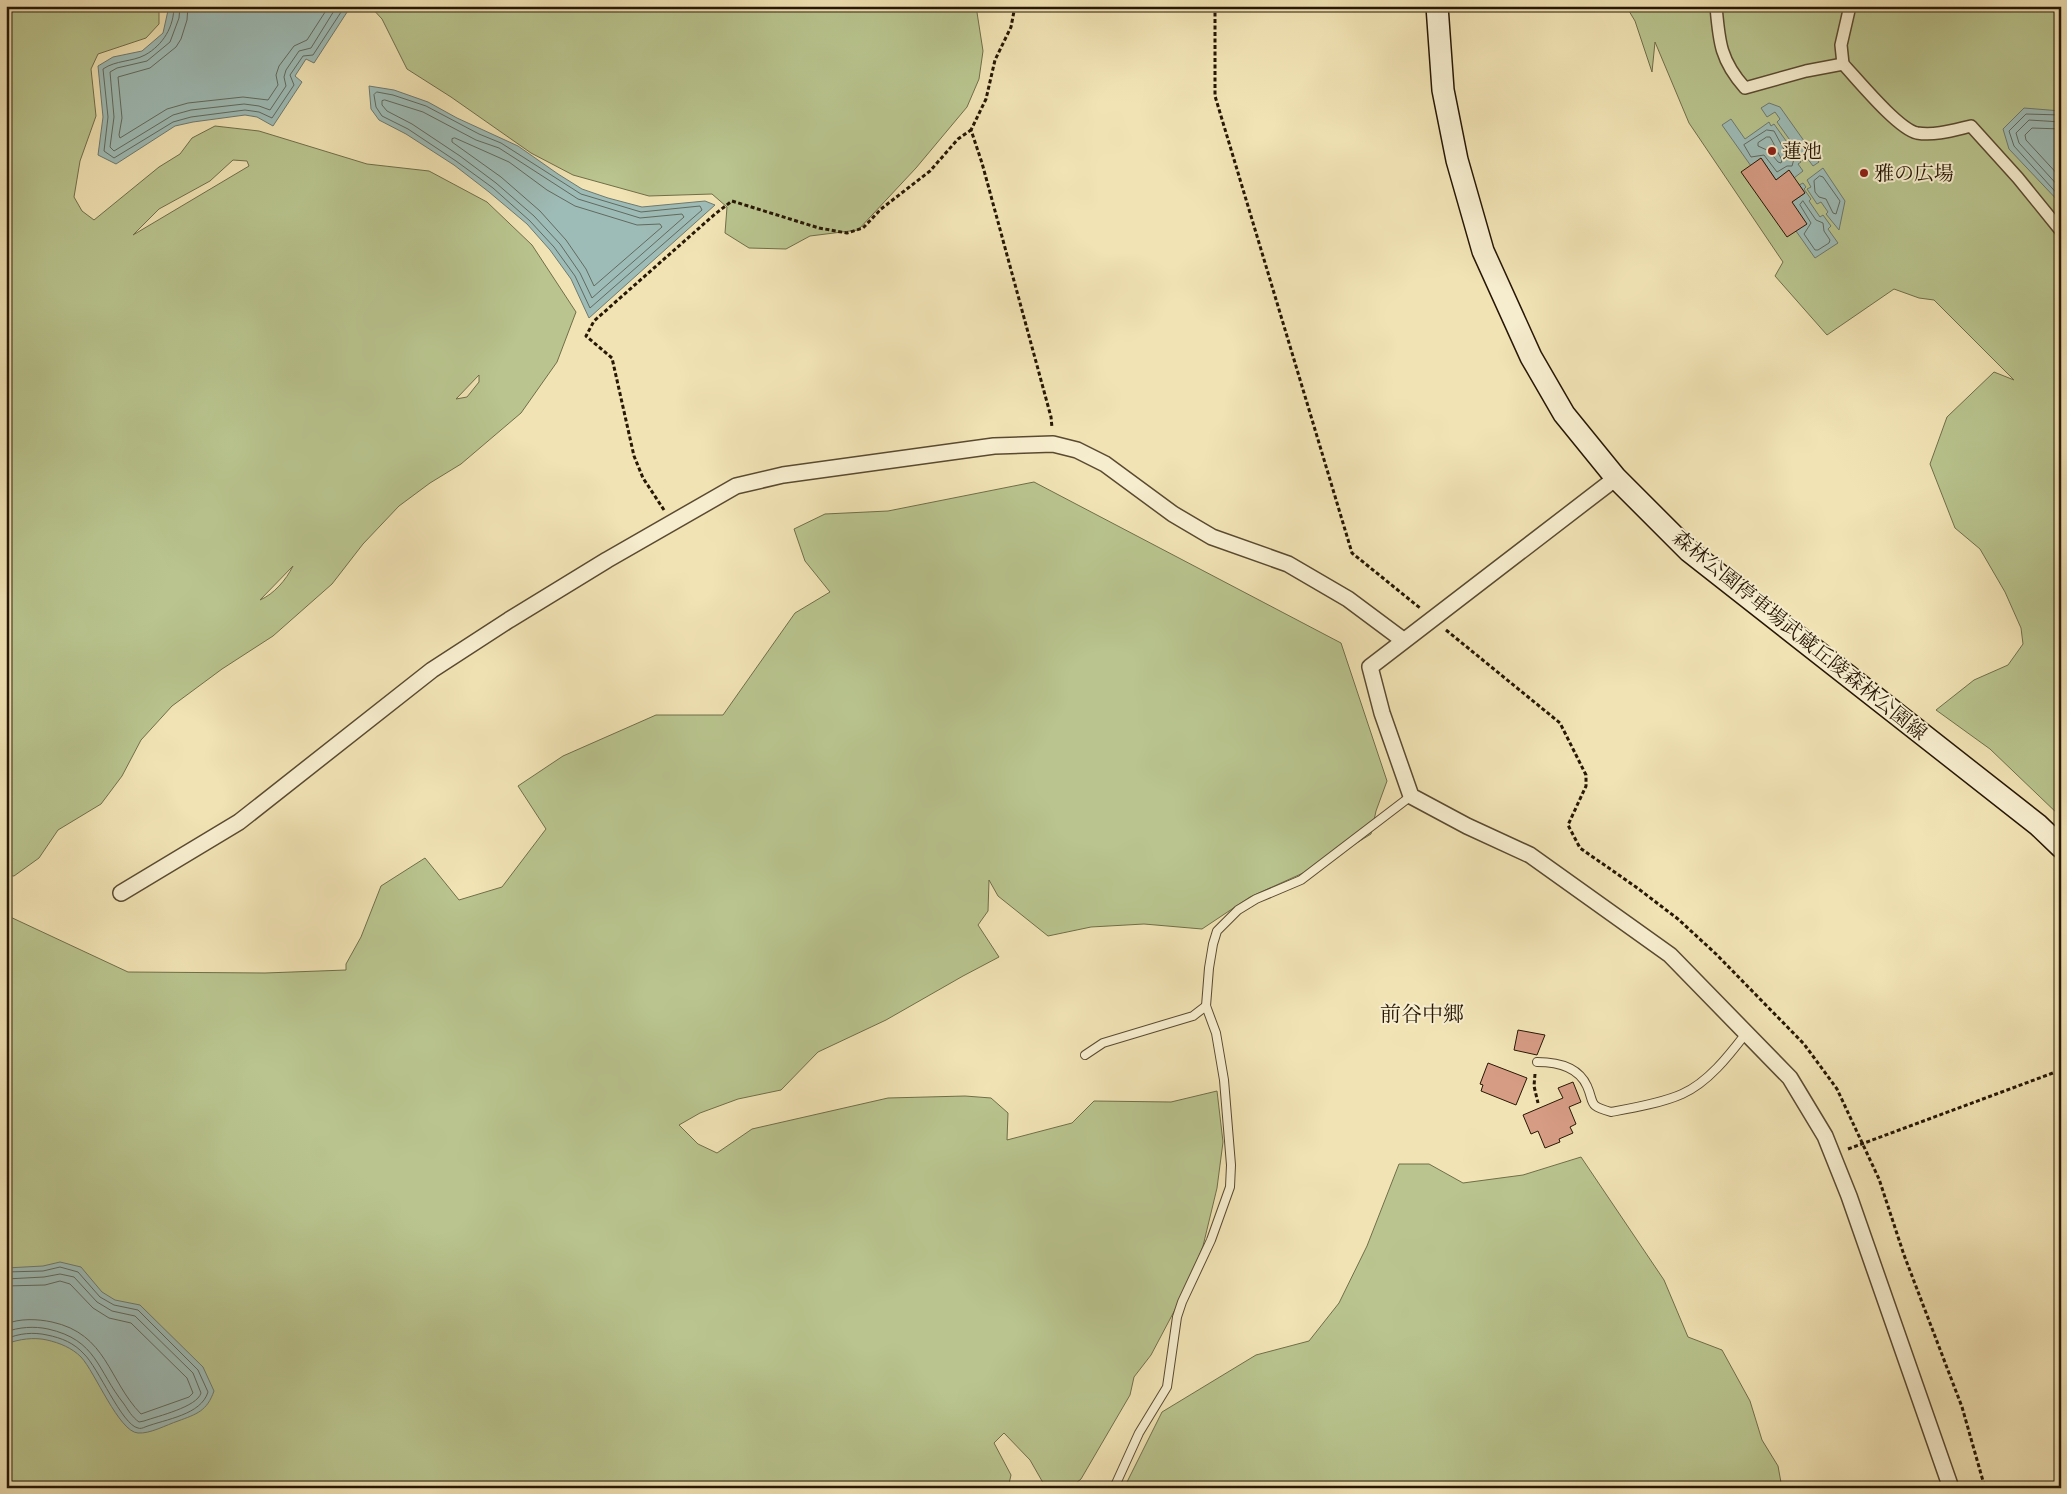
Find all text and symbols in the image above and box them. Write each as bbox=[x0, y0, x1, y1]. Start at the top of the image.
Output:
place label: 蓮池 bbox=[1782, 140, 1822, 165]
marker: 蓮池 bbox=[1766, 145, 1778, 157]
place label: 雅の広場 bbox=[1874, 162, 1954, 187]
marker: 雅の広場 bbox=[1858, 167, 1870, 179]
street label: 森林公園停車場武蔵丘陵森林公園線 bbox=[1667, 526, 1931, 747]
district label: 前谷中郷 bbox=[1380, 1002, 1464, 1028]

